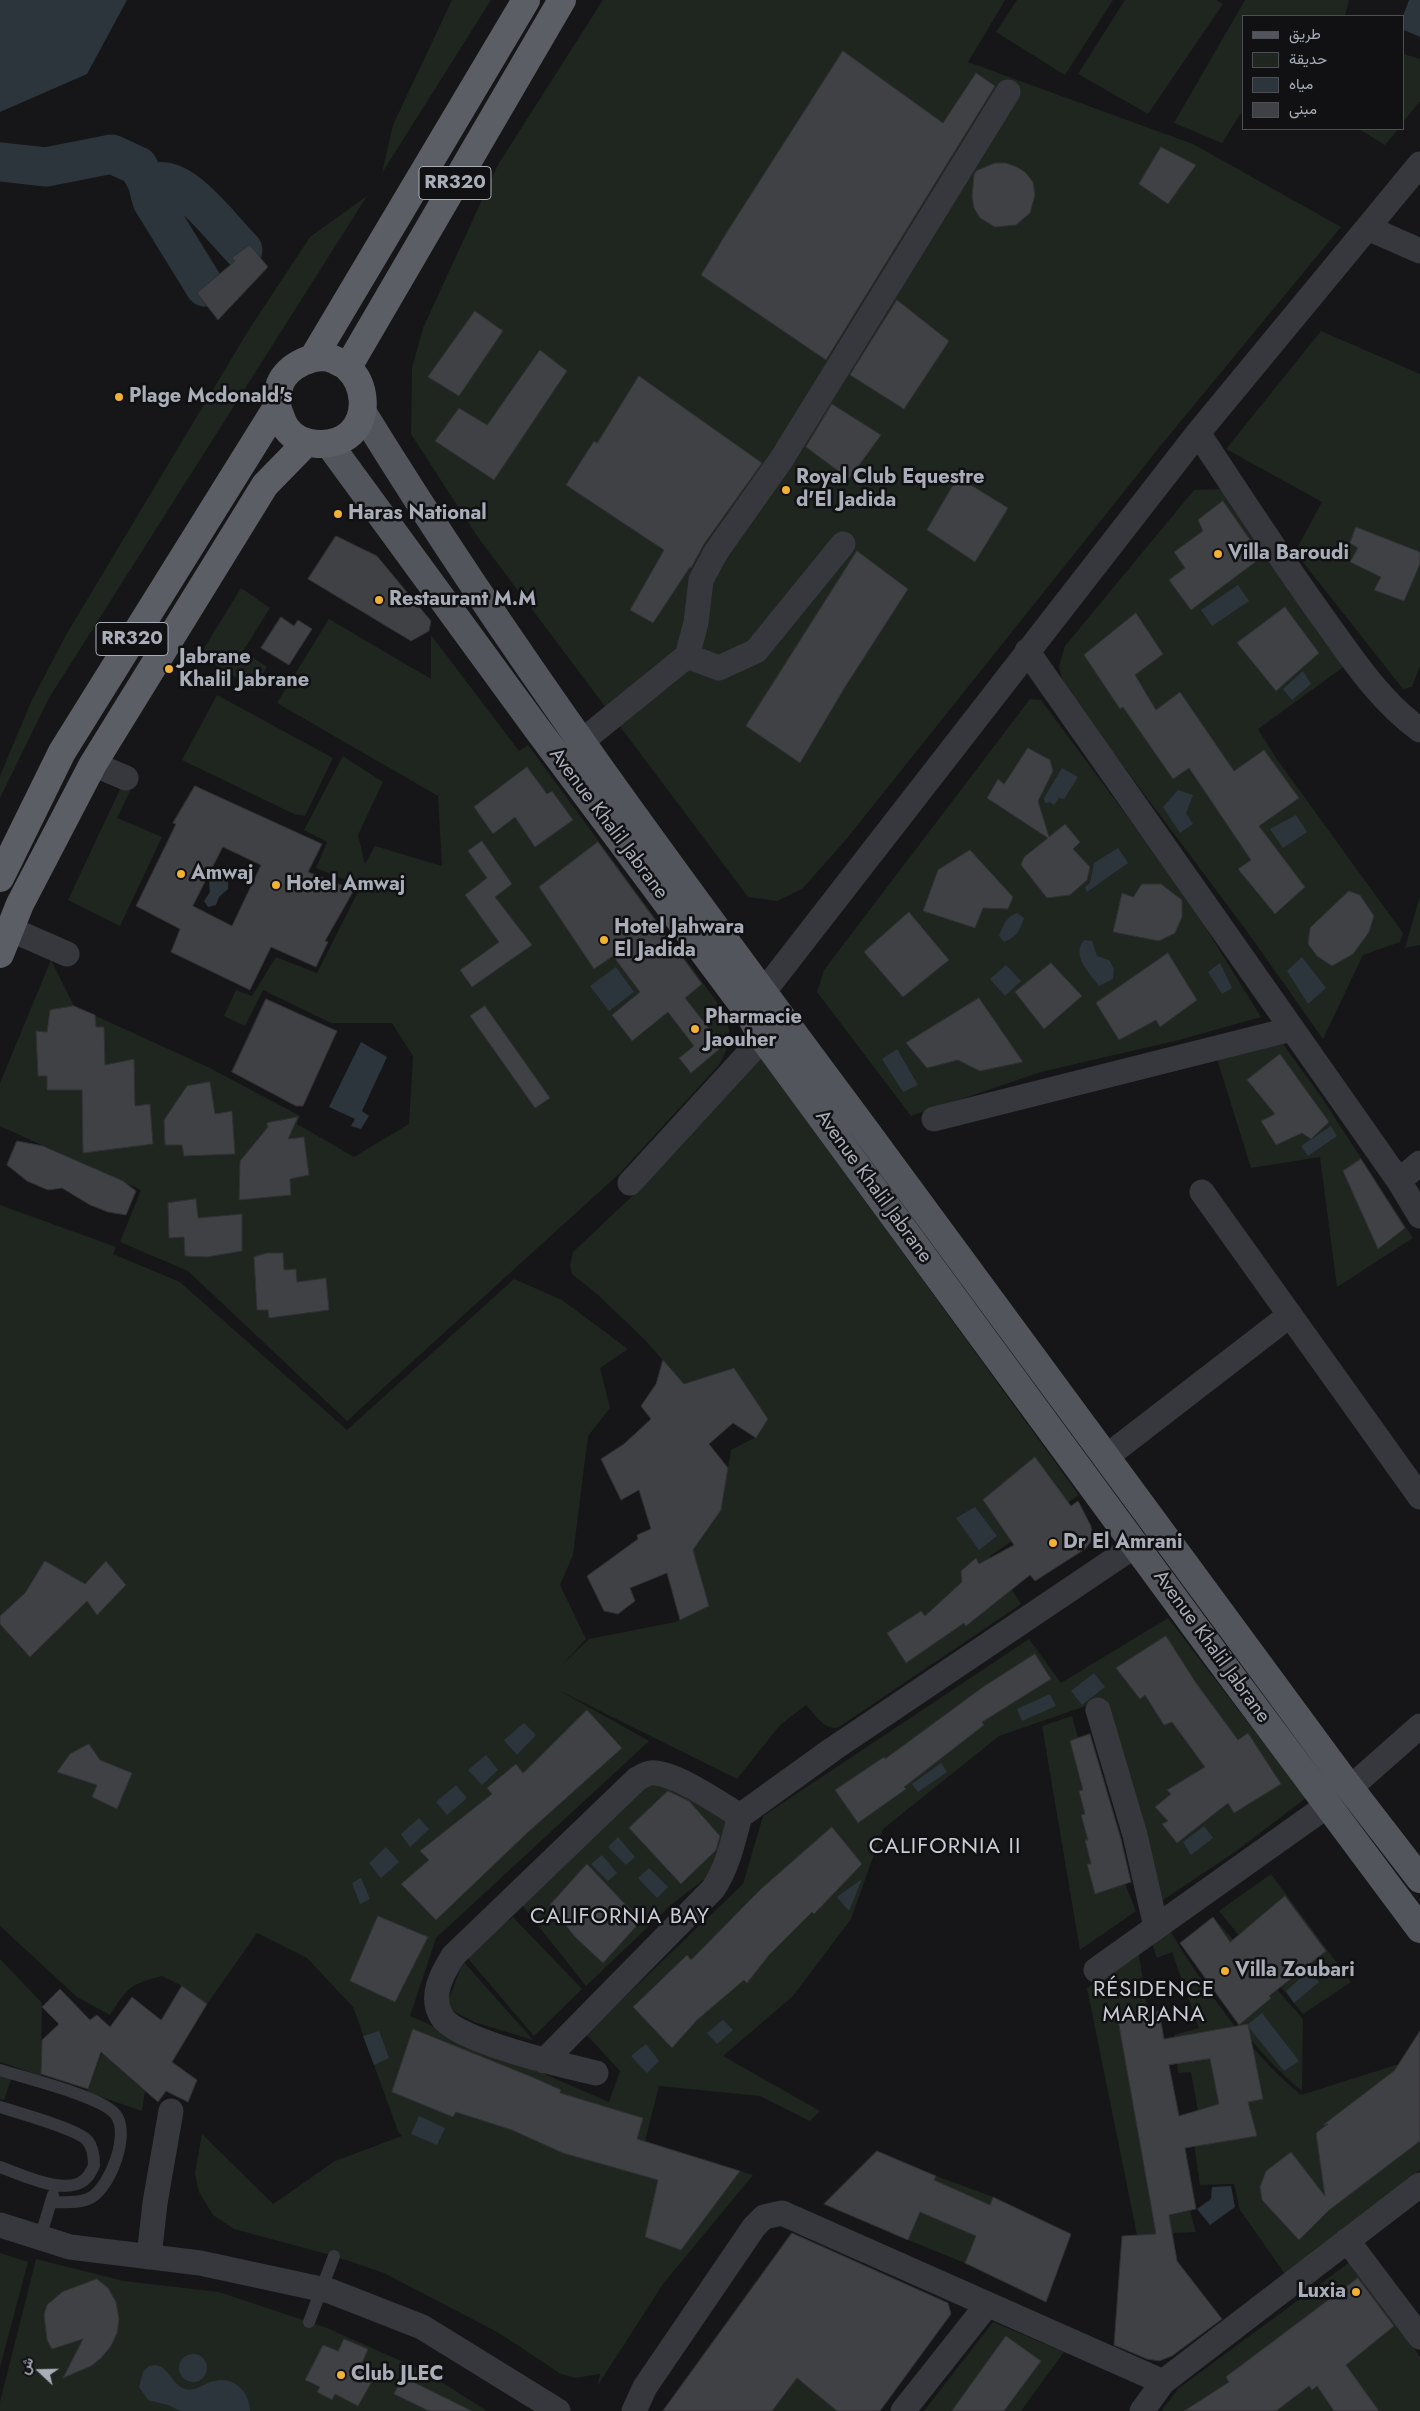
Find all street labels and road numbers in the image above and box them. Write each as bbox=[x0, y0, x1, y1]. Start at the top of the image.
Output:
road number: RR320 bbox=[419, 167, 491, 200]
road number: RR320 bbox=[96, 622, 168, 656]
street label: Avenue Khalil Jabrane bbox=[543, 744, 673, 904]
street label: Avenue Khalil Jabrane bbox=[809, 1106, 937, 1268]
street label: Avenue Khalil Jabrane bbox=[1147, 1566, 1275, 1728]

